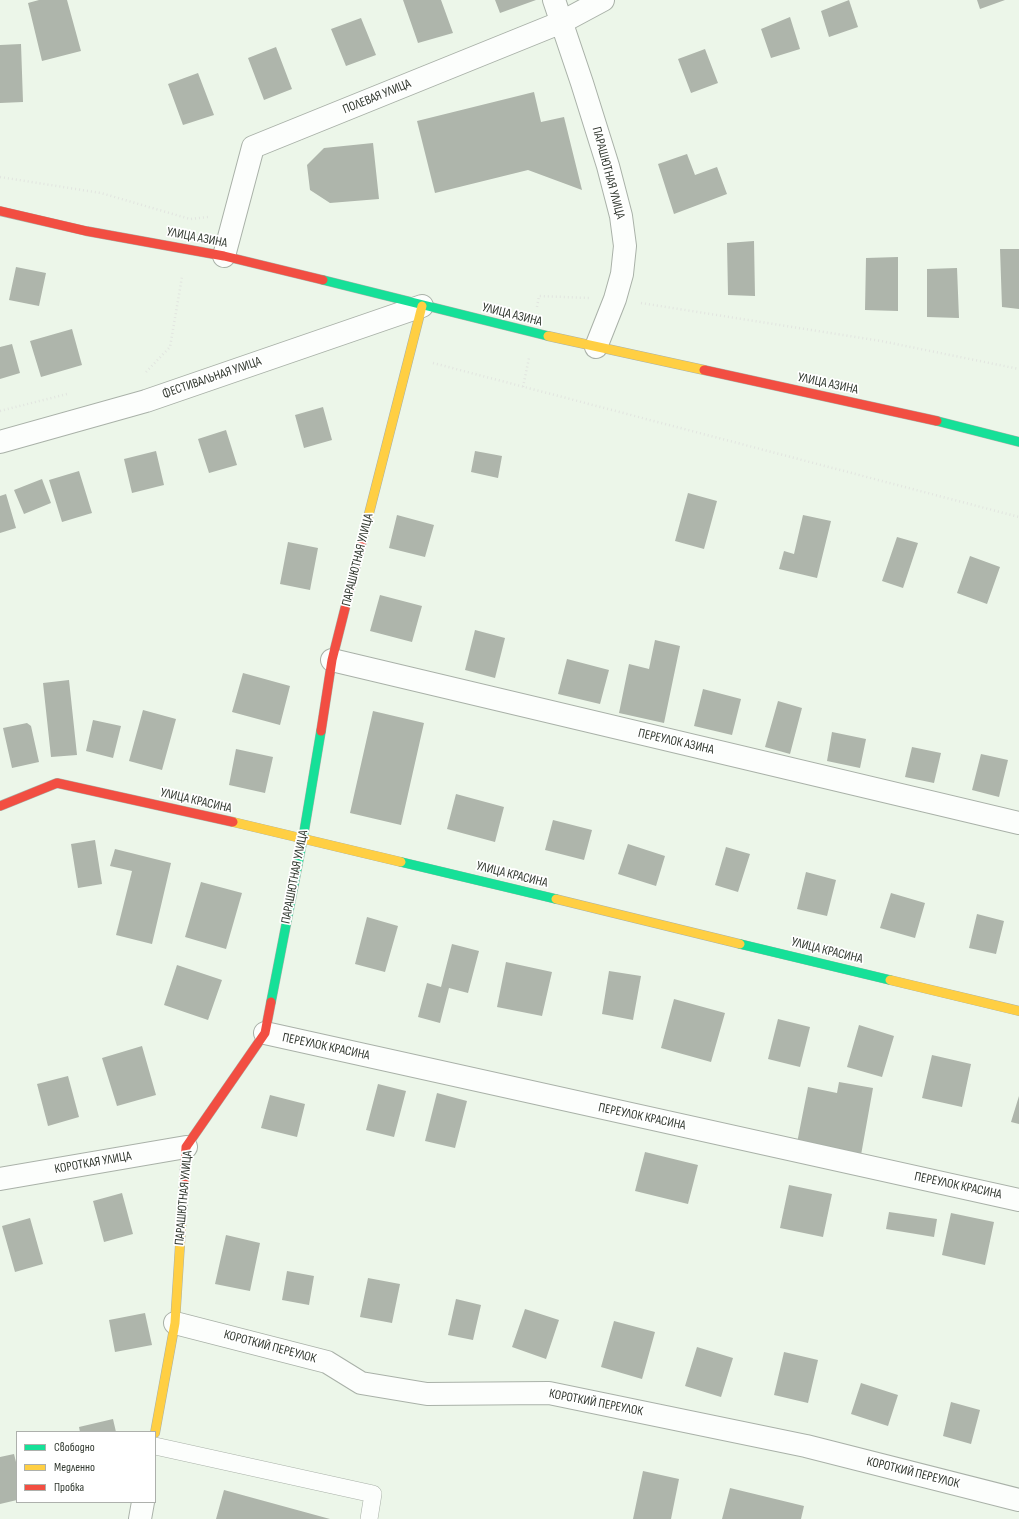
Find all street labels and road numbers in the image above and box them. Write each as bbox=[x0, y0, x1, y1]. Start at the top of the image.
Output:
street label: ПОЛЕВАЯ УЛИЦА bbox=[341, 76, 413, 118]
street label: ПАРАШЮТНАЯ УЛИЦА bbox=[588, 125, 628, 221]
street label: УЛИЦА АЗИНА bbox=[165, 224, 229, 252]
street label: УЛИЦА АЗИНА bbox=[480, 300, 544, 330]
street label: ФЕСТИВАЛЬНАЯ УЛИЦА bbox=[160, 354, 264, 402]
street label: УЛИЦА АЗИНА bbox=[796, 370, 860, 398]
street label: ПАРАШЮТНАЯ УЛИЦА bbox=[339, 512, 377, 608]
street label: ПЕРЕУЛОК АЗИНА bbox=[637, 726, 715, 758]
street label: УЛИЦА КРАСИНА bbox=[159, 785, 233, 817]
street label: ПАРАШЮТНАЯ УЛИЦА bbox=[278, 829, 312, 925]
street label: УЛИЦА КРАСИНА bbox=[475, 859, 549, 891]
street label: УЛИЦА КРАСИНА bbox=[790, 935, 864, 967]
street label: ПЕРЕУЛОК КРАСИНА bbox=[281, 1030, 371, 1064]
street label: ПЕРЕУЛОК КРАСИНА bbox=[597, 1100, 687, 1134]
street label: КОРОТКАЯ УЛИЦА bbox=[53, 1149, 133, 1177]
street label: ПАРАШЮТНАЯ УЛИЦА bbox=[172, 1150, 196, 1246]
street label: ПЕРЕУЛОК КРАСИНА bbox=[913, 1169, 1003, 1203]
street label: КОРОТКИЙ ПЕРЕУЛОК bbox=[222, 1327, 318, 1367]
street label: КОРОТКИЙ ПЕРЕУЛОК bbox=[548, 1386, 644, 1420]
street label: КОРОТКИЙ ПЕРЕУЛОК bbox=[865, 1454, 961, 1492]

